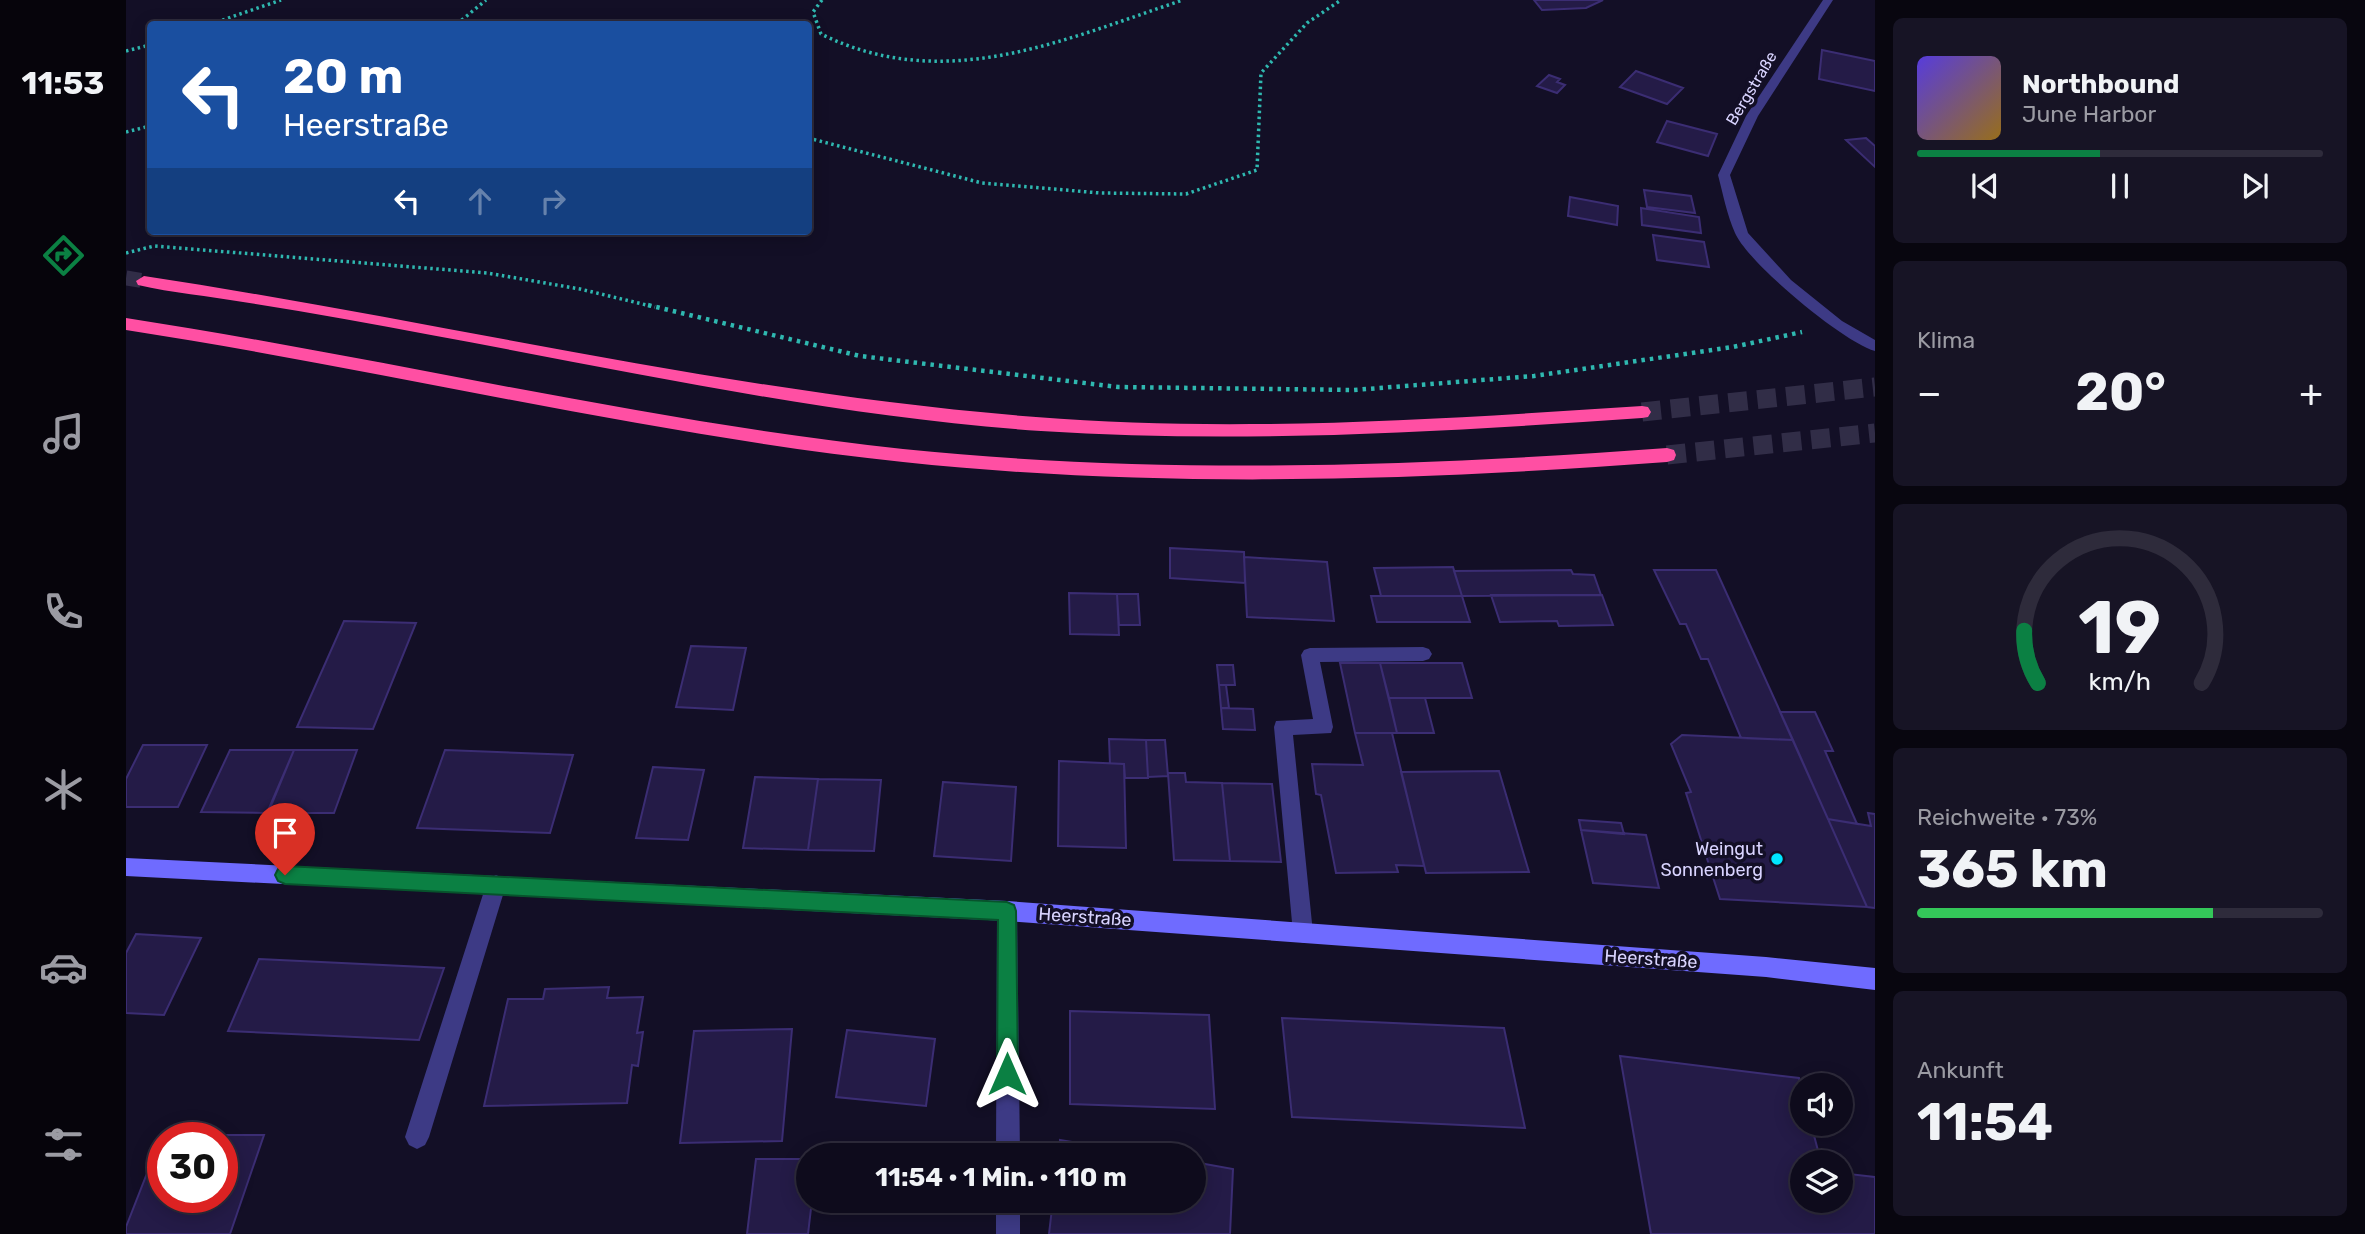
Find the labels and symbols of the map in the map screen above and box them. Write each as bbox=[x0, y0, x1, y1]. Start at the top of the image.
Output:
street label: Bergstraße bbox=[1722, 48, 1781, 129]
pin bbox=[255, 803, 315, 875]
place label: Weingut Sonnenberg bbox=[1660, 838, 1763, 881]
marker: Weingut Sonnenberg bbox=[1769, 851, 1785, 867]
street label: Heerstraße bbox=[1038, 903, 1132, 931]
street label: Heerstraße bbox=[1604, 945, 1698, 973]
position arrow bbox=[970, 1037, 1044, 1111]
speed limit sign: 30 bbox=[147, 1122, 238, 1213]

